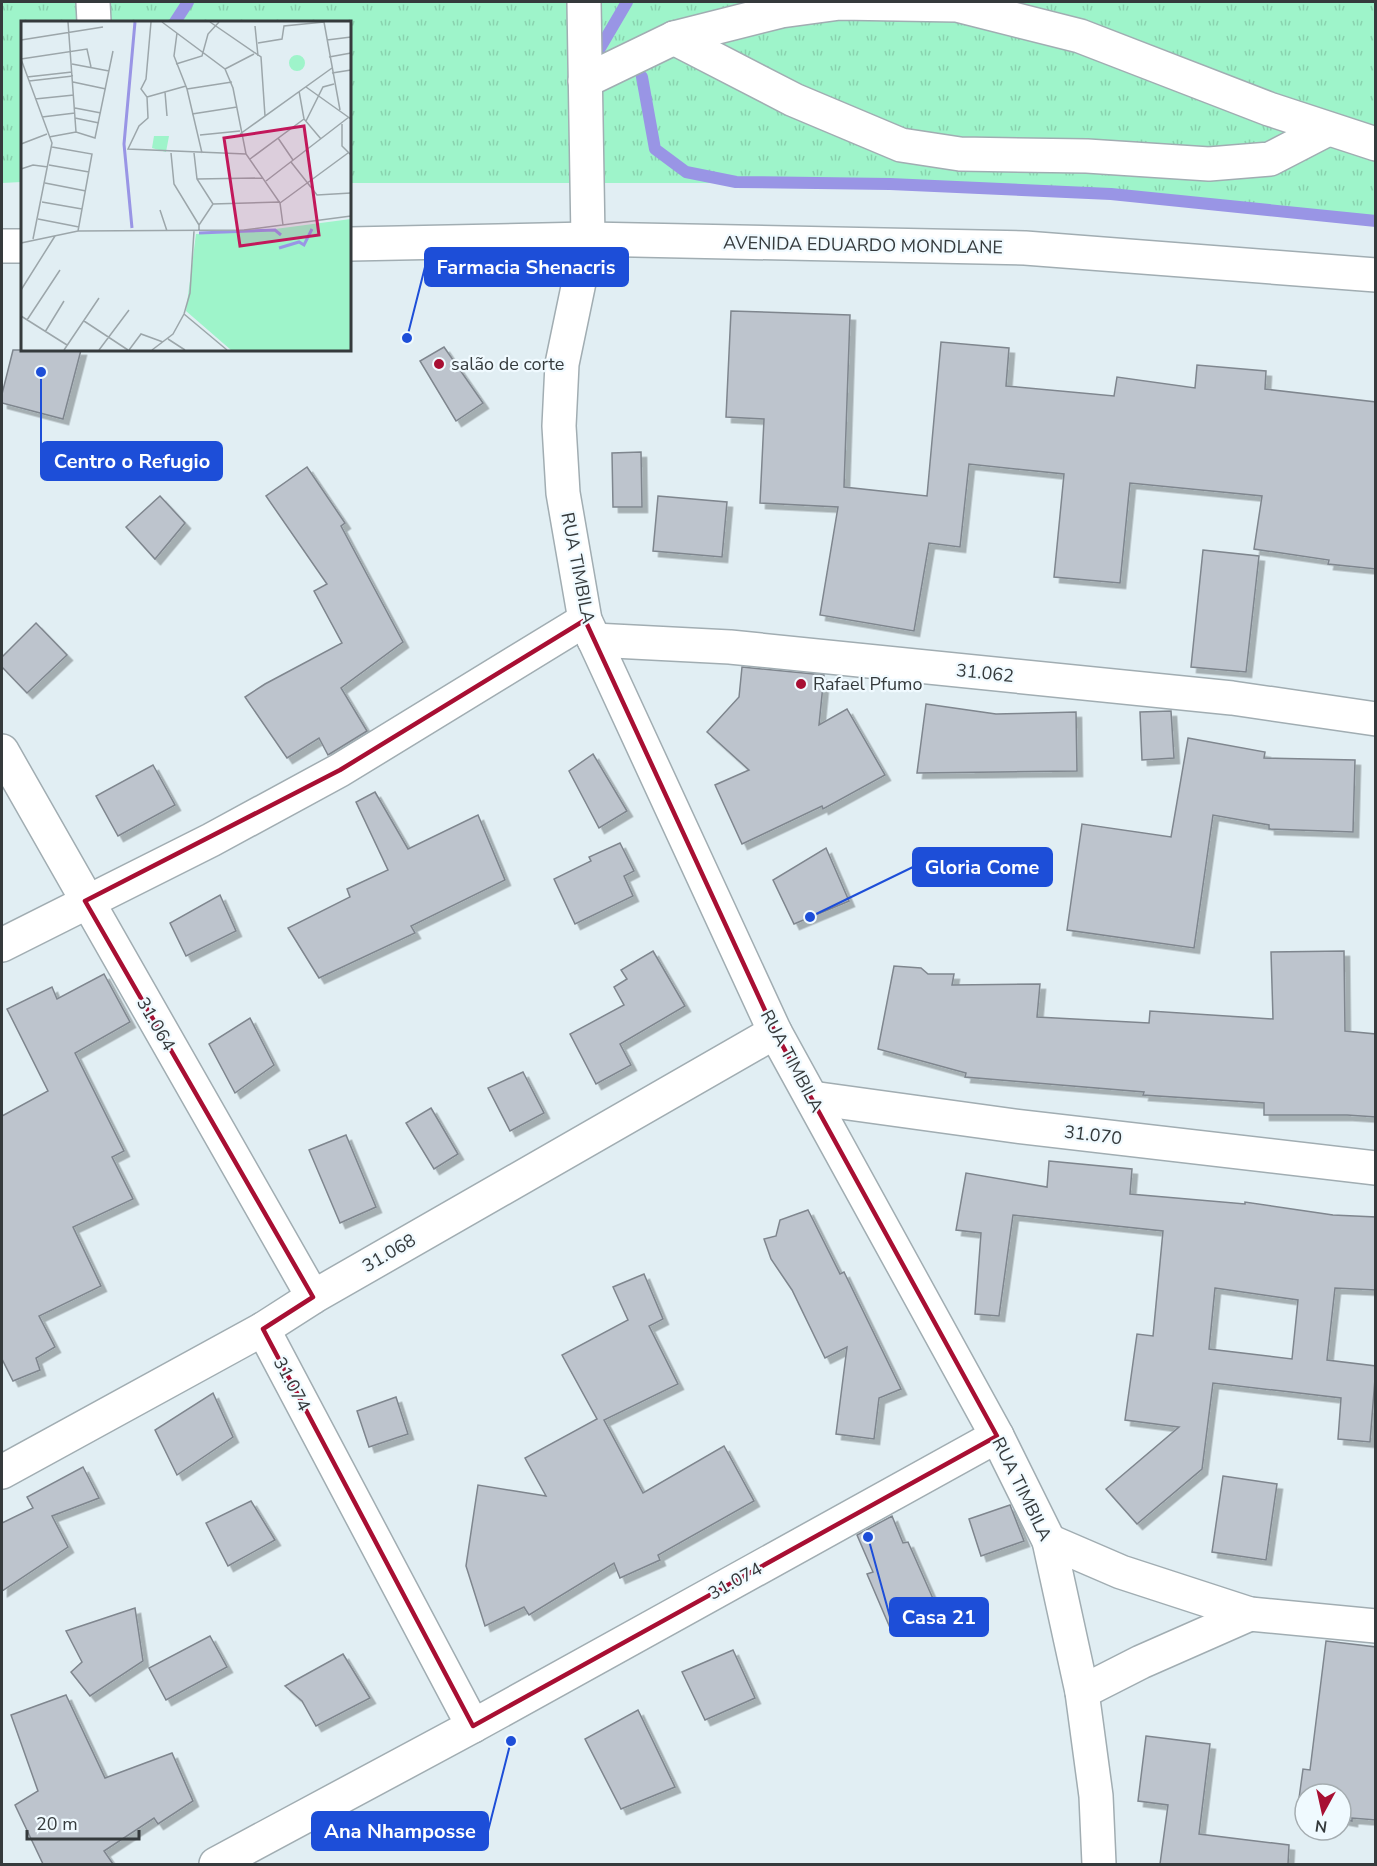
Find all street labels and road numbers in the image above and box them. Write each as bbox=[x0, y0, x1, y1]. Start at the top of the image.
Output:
street label: AVENIDA EDUARDO MONDLANE bbox=[723, 231, 1003, 259]
street label: RUA TIMBILA bbox=[555, 510, 601, 626]
street label: 31.062 bbox=[955, 658, 1015, 688]
street label: 31.064 bbox=[131, 993, 181, 1055]
street label: RUA TIMBILA bbox=[755, 1006, 829, 1116]
street label: 31.070 bbox=[1063, 1120, 1123, 1150]
street label: 31.068 bbox=[358, 1228, 420, 1278]
street label: 31.074 bbox=[268, 1353, 316, 1415]
street label: RUA TIMBILA bbox=[986, 1433, 1058, 1545]
street label: 31.074 bbox=[704, 1556, 766, 1606]

